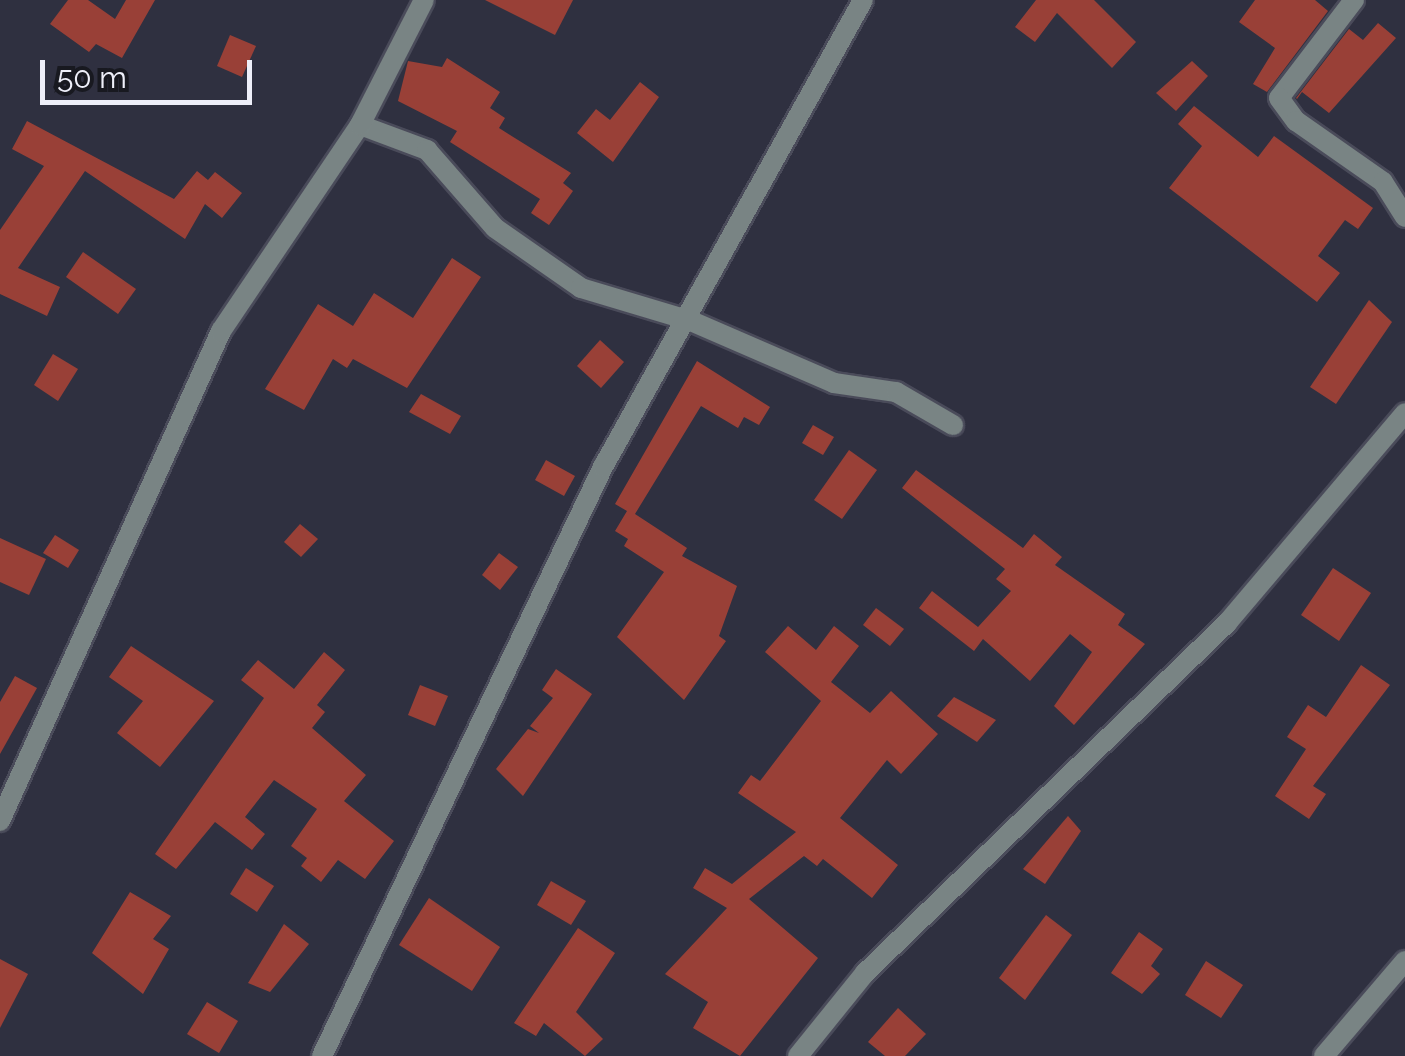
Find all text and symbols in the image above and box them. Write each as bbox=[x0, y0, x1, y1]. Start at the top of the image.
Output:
scale bar bbox=[45, 40, 258, 102]
text: 50 m bbox=[57, 60, 127, 95]

